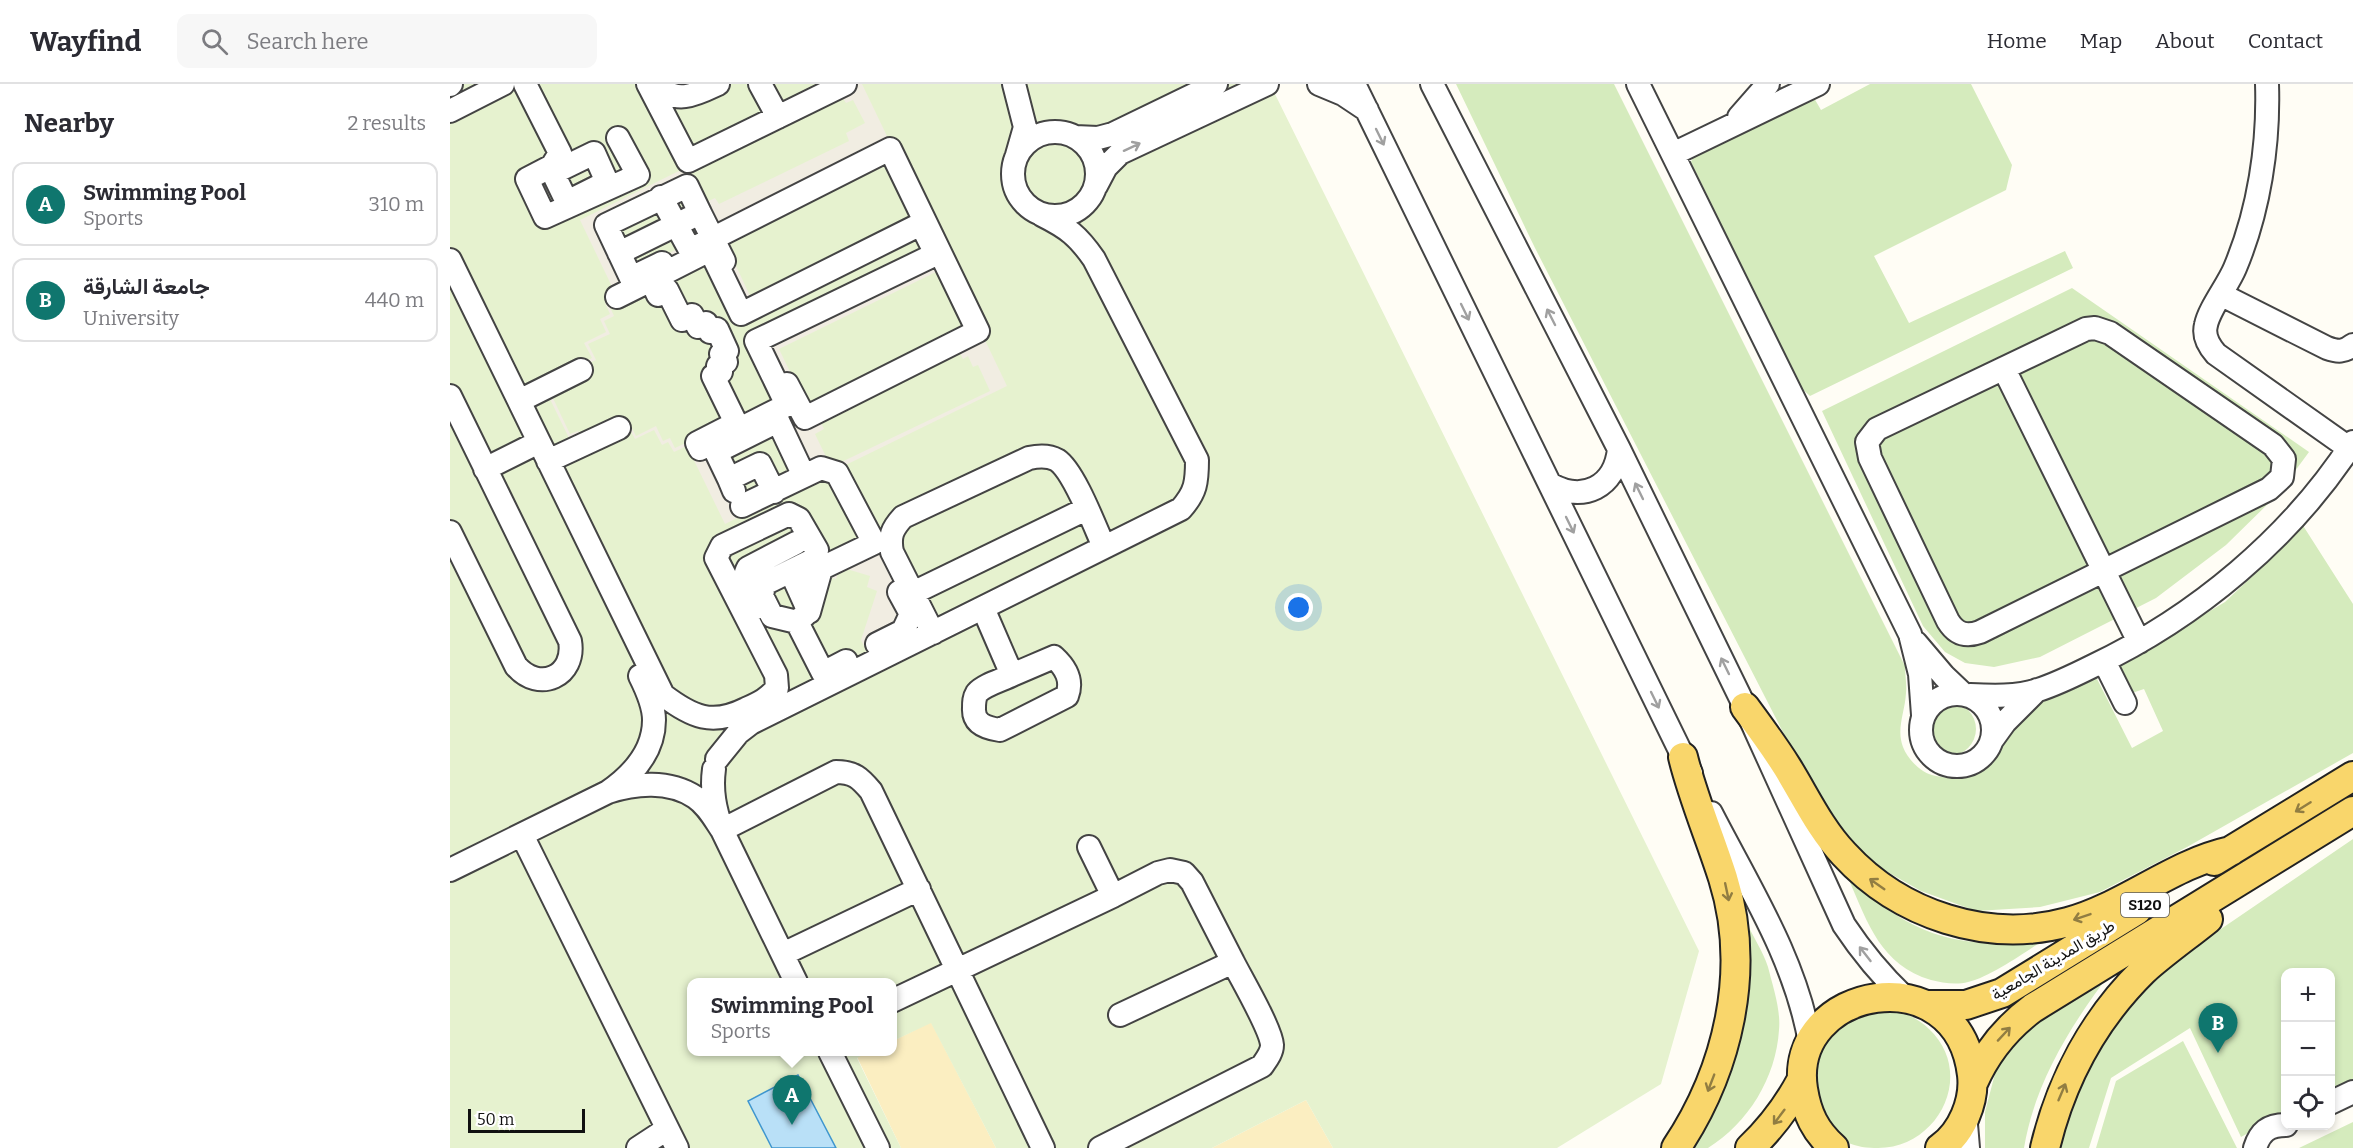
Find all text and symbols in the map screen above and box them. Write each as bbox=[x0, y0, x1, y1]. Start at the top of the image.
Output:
search box bbox=[177, 14, 597, 68]
text: Wayfind bbox=[30, 25, 141, 58]
icon: search bbox=[198, 25, 231, 58]
text: Search here bbox=[246, 28, 369, 55]
text: Home bbox=[1987, 28, 2047, 54]
text: Map bbox=[2080, 28, 2122, 54]
text: About bbox=[2155, 28, 2215, 54]
text: Contact bbox=[2248, 28, 2323, 54]
text: Nearby bbox=[24, 108, 114, 139]
text: 2 results bbox=[347, 111, 426, 135]
one-way arrow bbox=[1375, 127, 1386, 145]
one-way arrow bbox=[1122, 141, 1140, 153]
text: Swimming Pool bbox=[83, 179, 246, 206]
text: A bbox=[38, 192, 53, 216]
text: 310 m bbox=[369, 192, 424, 216]
text: Sports bbox=[83, 206, 143, 230]
text: جامعة الشارقة bbox=[83, 273, 210, 300]
text: B bbox=[39, 288, 52, 312]
text: 440 m bbox=[365, 288, 424, 312]
one-way arrow bbox=[1460, 302, 1472, 320]
text: University bbox=[83, 306, 179, 330]
one-way arrow bbox=[1545, 308, 1556, 326]
one-way arrow bbox=[1633, 482, 1645, 500]
one-way arrow bbox=[1564, 515, 1576, 533]
your location bbox=[1284, 593, 1313, 622]
one-way arrow bbox=[1718, 657, 1730, 675]
one-way arrow bbox=[1650, 691, 1661, 709]
one-way arrow bbox=[2295, 801, 2312, 813]
one-way arrow bbox=[1870, 878, 1886, 890]
one-way arrow bbox=[1721, 882, 1733, 901]
road number: S120 bbox=[2121, 893, 2169, 917]
one-way arrow bbox=[2073, 912, 2092, 923]
street label: طريق المدينة الجامعية bbox=[1988, 916, 2118, 1005]
one-way arrow bbox=[1858, 947, 1871, 963]
map controls bbox=[2281, 968, 2335, 1130]
button: + bbox=[2281, 968, 2335, 1022]
popup bbox=[687, 978, 897, 1056]
text: Swimming Pool bbox=[710, 992, 874, 1019]
pin: B bbox=[2198, 1004, 2238, 1053]
text: Sports bbox=[710, 1019, 771, 1043]
button: − bbox=[2281, 1022, 2335, 1076]
one-way arrow bbox=[1997, 1027, 2011, 1042]
one-way arrow bbox=[1705, 1073, 1716, 1092]
pin: A bbox=[772, 1076, 812, 1125]
button: locate bbox=[2281, 1076, 2335, 1130]
one-way arrow bbox=[2057, 1084, 2068, 1102]
scale bar bbox=[468, 1106, 585, 1134]
one-way arrow bbox=[1773, 1109, 1786, 1125]
text: 50 m bbox=[477, 1110, 514, 1129]

